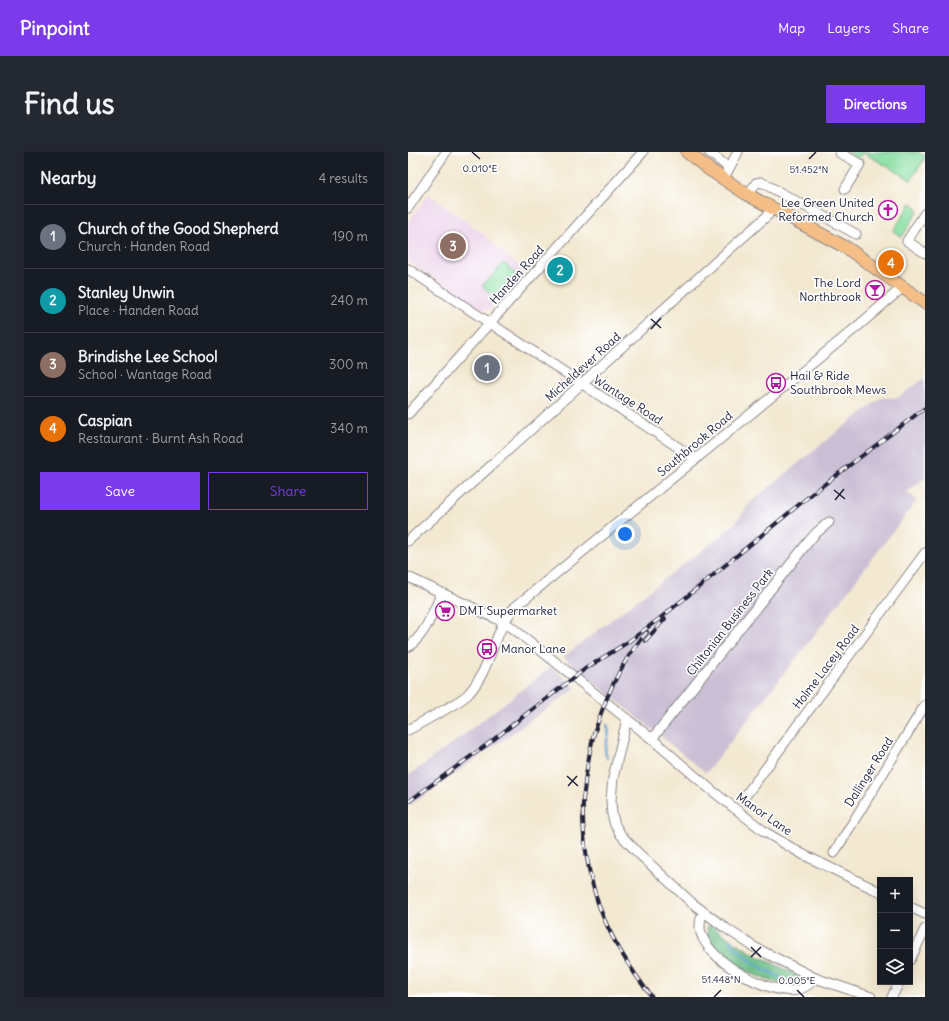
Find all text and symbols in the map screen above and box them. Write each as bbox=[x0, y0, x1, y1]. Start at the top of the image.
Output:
text: Pinpoint bbox=[20, 16, 90, 40]
text: Map bbox=[778, 19, 805, 37]
text: Layers bbox=[827, 19, 870, 37]
text: Share bbox=[892, 19, 929, 37]
button: Directions bbox=[826, 85, 925, 123]
text: Find us bbox=[24, 86, 115, 122]
text: 0.010°E bbox=[463, 162, 498, 175]
text: 51.452°N bbox=[790, 163, 828, 176]
text: Nearby bbox=[40, 167, 96, 189]
text: 4 results bbox=[319, 170, 368, 187]
place label: Lee Green United Reformed Church bbox=[778, 195, 874, 224]
church icon: Lee Green United Reformed Church bbox=[877, 199, 899, 221]
text: Church of the Good Shepherd bbox=[78, 219, 278, 238]
text: 1 bbox=[50, 228, 56, 245]
text: 190 m bbox=[332, 228, 368, 245]
pin: 3 bbox=[440, 231, 466, 261]
text: Church · Handen Road bbox=[78, 238, 210, 255]
street label: Handen Road bbox=[486, 242, 547, 307]
pin: 4 bbox=[878, 248, 904, 278]
pin: 2 bbox=[547, 255, 573, 285]
place label: The Lord Northbrook bbox=[799, 275, 861, 304]
bar icon: The Lord Northbrook bbox=[864, 279, 886, 301]
text: Stanley Unwin bbox=[78, 283, 174, 302]
text: 2 bbox=[49, 292, 57, 309]
text: 240 m bbox=[331, 292, 368, 309]
text: Place · Handen Road bbox=[78, 302, 199, 319]
street label: Micheldever Road bbox=[542, 329, 623, 404]
text: Brindishe Lee School bbox=[78, 347, 218, 366]
pin: 1 bbox=[474, 353, 500, 383]
text: 3 bbox=[49, 356, 57, 373]
text: 300 m bbox=[329, 356, 368, 373]
text: School · Wantage Road bbox=[78, 366, 212, 383]
place label: Hail & Ride Southbrook Mews bbox=[790, 368, 886, 397]
street label: Wantage Road bbox=[591, 372, 666, 427]
bus stop icon: Hail & Ride Southbrook Mews bbox=[765, 372, 787, 394]
street label: Southbrook Road bbox=[654, 408, 735, 479]
text: Caspian bbox=[78, 411, 132, 430]
text: 4 bbox=[49, 420, 57, 437]
text: 340 m bbox=[330, 420, 368, 437]
text: Restaurant · Burnt Ash Road bbox=[78, 430, 243, 447]
button: Save bbox=[40, 472, 200, 510]
button: Share bbox=[208, 472, 368, 510]
your location bbox=[615, 524, 635, 544]
street label: Chiltonian Business Park bbox=[683, 565, 776, 678]
supermarket icon: DMT Supermarket bbox=[434, 600, 456, 622]
place label: DMT Supermarket bbox=[459, 603, 557, 618]
street label: Holme Lacey Road bbox=[789, 622, 862, 712]
bus stop icon: Manor Lane bbox=[476, 638, 498, 660]
place label: Manor Lane bbox=[501, 641, 566, 656]
street label: Dallinger Road bbox=[841, 734, 896, 809]
street label: Manor Lane bbox=[733, 789, 795, 838]
map controls bbox=[877, 877, 913, 985]
button: + bbox=[877, 877, 913, 913]
button: − bbox=[877, 913, 913, 949]
button: layers bbox=[877, 949, 913, 985]
text: 51.448°N bbox=[701, 973, 741, 986]
text: 0.005°E bbox=[779, 974, 816, 987]

